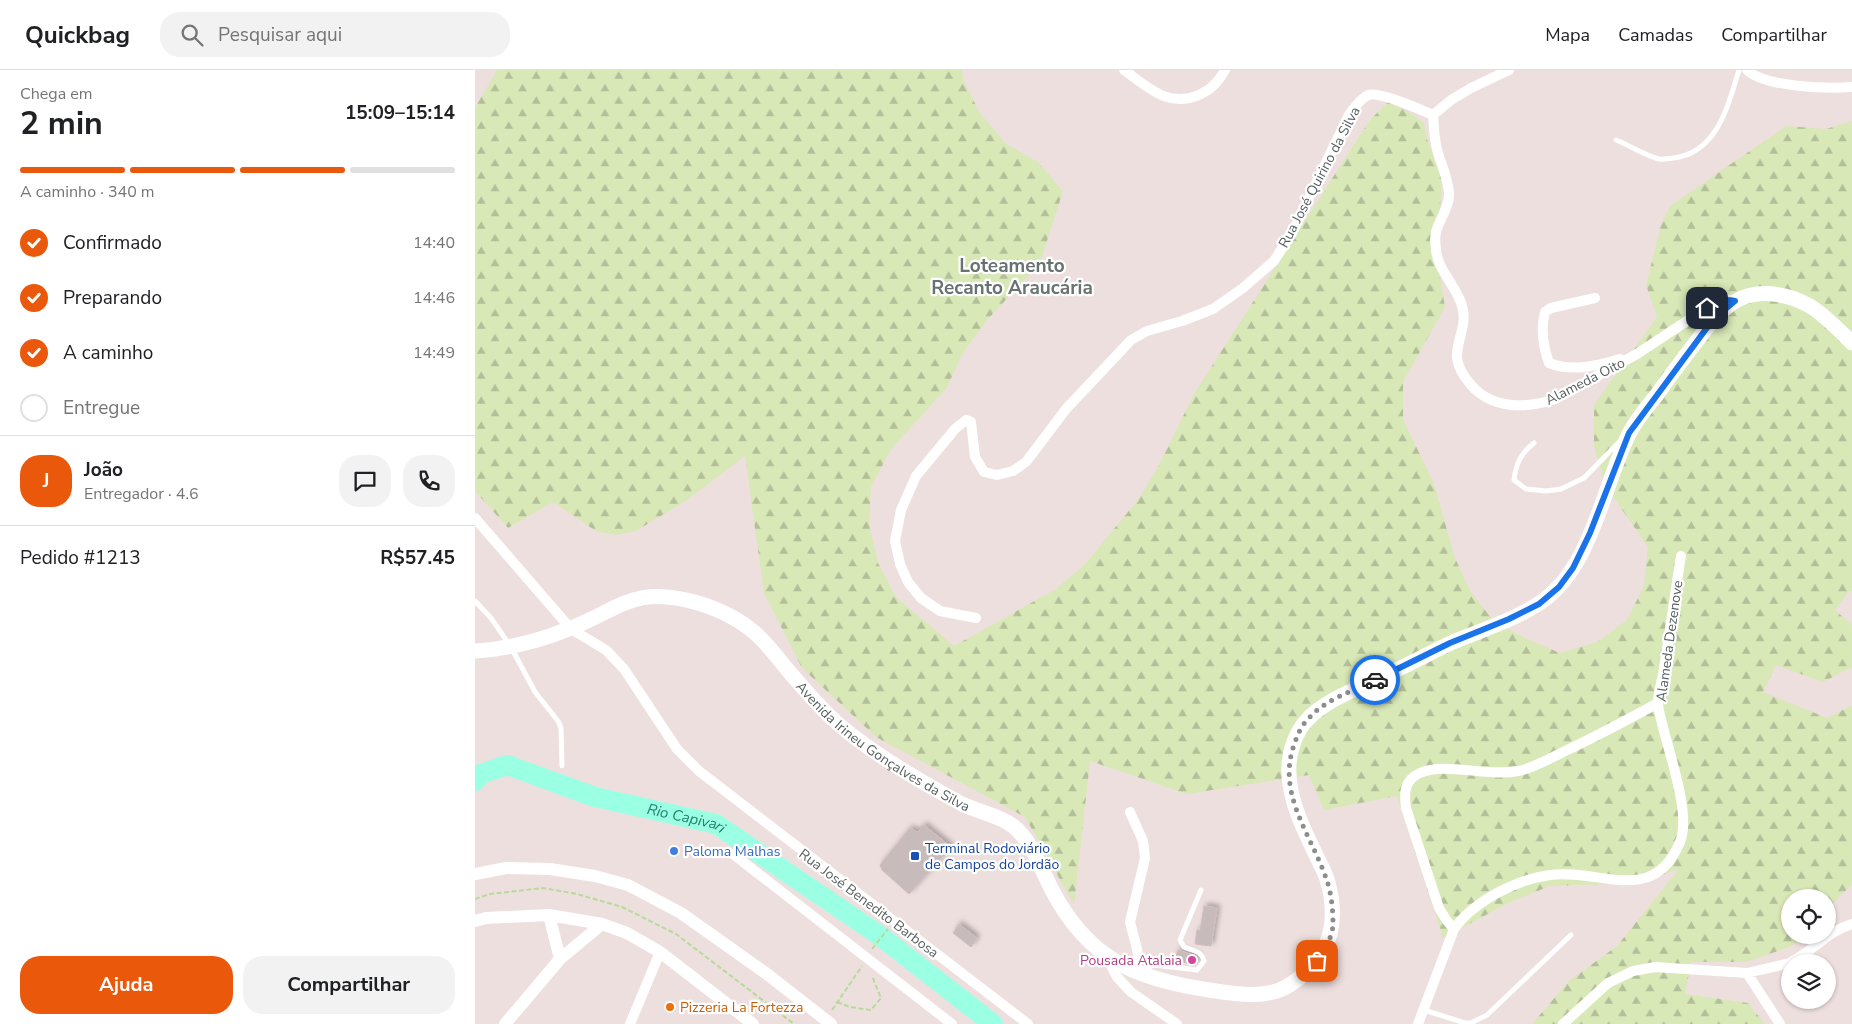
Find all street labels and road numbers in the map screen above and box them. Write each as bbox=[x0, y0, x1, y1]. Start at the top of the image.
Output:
street label: Rua José Quirino da Silva bbox=[1274, 103, 1365, 251]
street label: Alameda Oito bbox=[1542, 353, 1628, 410]
street label: Alameda Dezenove bbox=[1652, 579, 1687, 703]
street label: Avenida Irineu Gonçalves da Silva bbox=[792, 678, 973, 816]
street label: Rua José Benedito Barbosa bbox=[795, 845, 942, 962]

